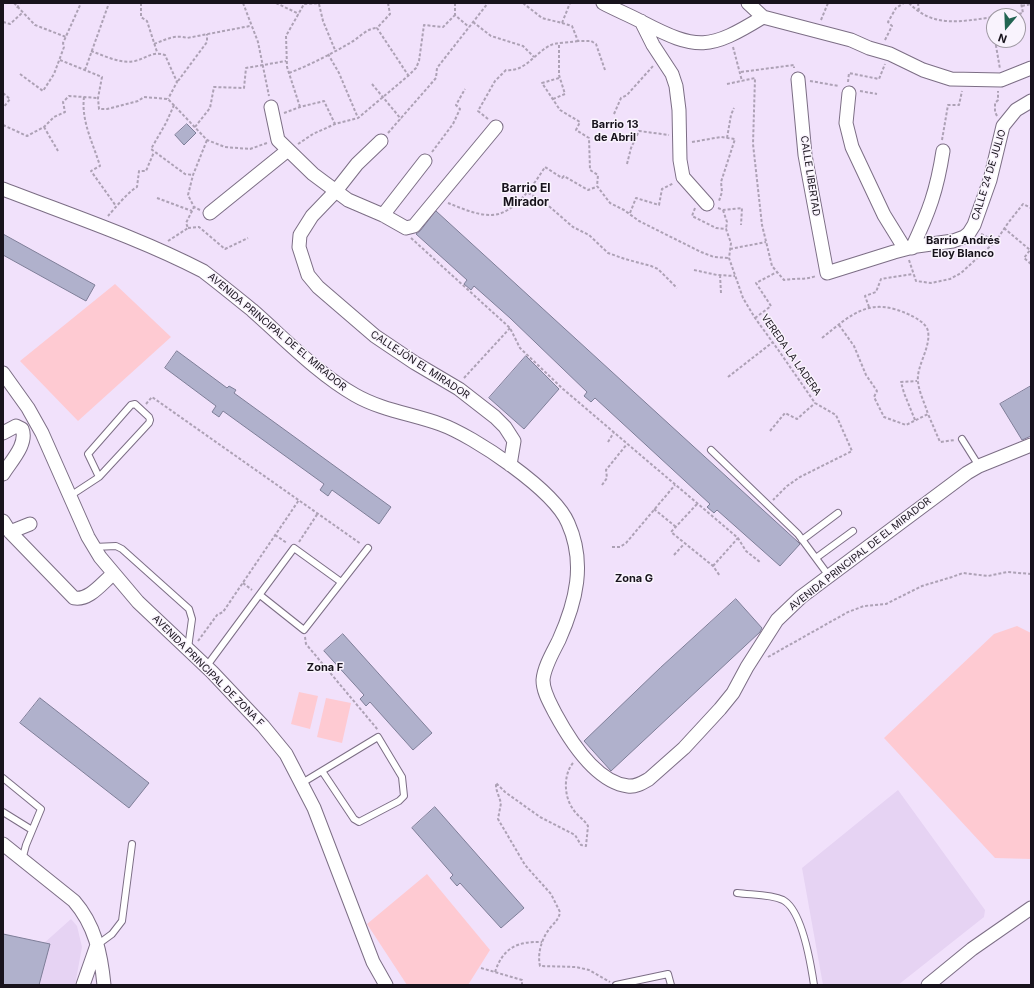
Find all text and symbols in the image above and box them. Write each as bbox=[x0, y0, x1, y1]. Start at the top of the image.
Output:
north arrow bbox=[986, 8, 1026, 48]
text: N bbox=[996, 30, 1009, 46]
district label: Barrio 13 de Abril bbox=[592, 118, 638, 144]
street label: CALLE 24 DE JULIO bbox=[969, 128, 1009, 222]
street label: CALLE LIBERTAD bbox=[798, 135, 822, 217]
district label: Barrio El Mirador bbox=[502, 181, 550, 209]
district label: Barrio Andrés Eloy Blanco bbox=[926, 234, 1000, 260]
street label: AVENIDA PRINCIPAL DE EL MIRADOR bbox=[205, 271, 349, 393]
street label: VEREDA LA LADERA bbox=[758, 312, 824, 398]
street label: CALLEJÓN EL MIRADOR bbox=[368, 328, 472, 402]
street label: AVENIDA PRINCIPAL DE EL MIRADOR bbox=[787, 495, 933, 613]
district label: Zona G bbox=[615, 572, 653, 586]
street label: AVENIDA PRINCIPAL DE ZONA F bbox=[150, 613, 266, 729]
district label: Zona F bbox=[307, 661, 343, 675]

